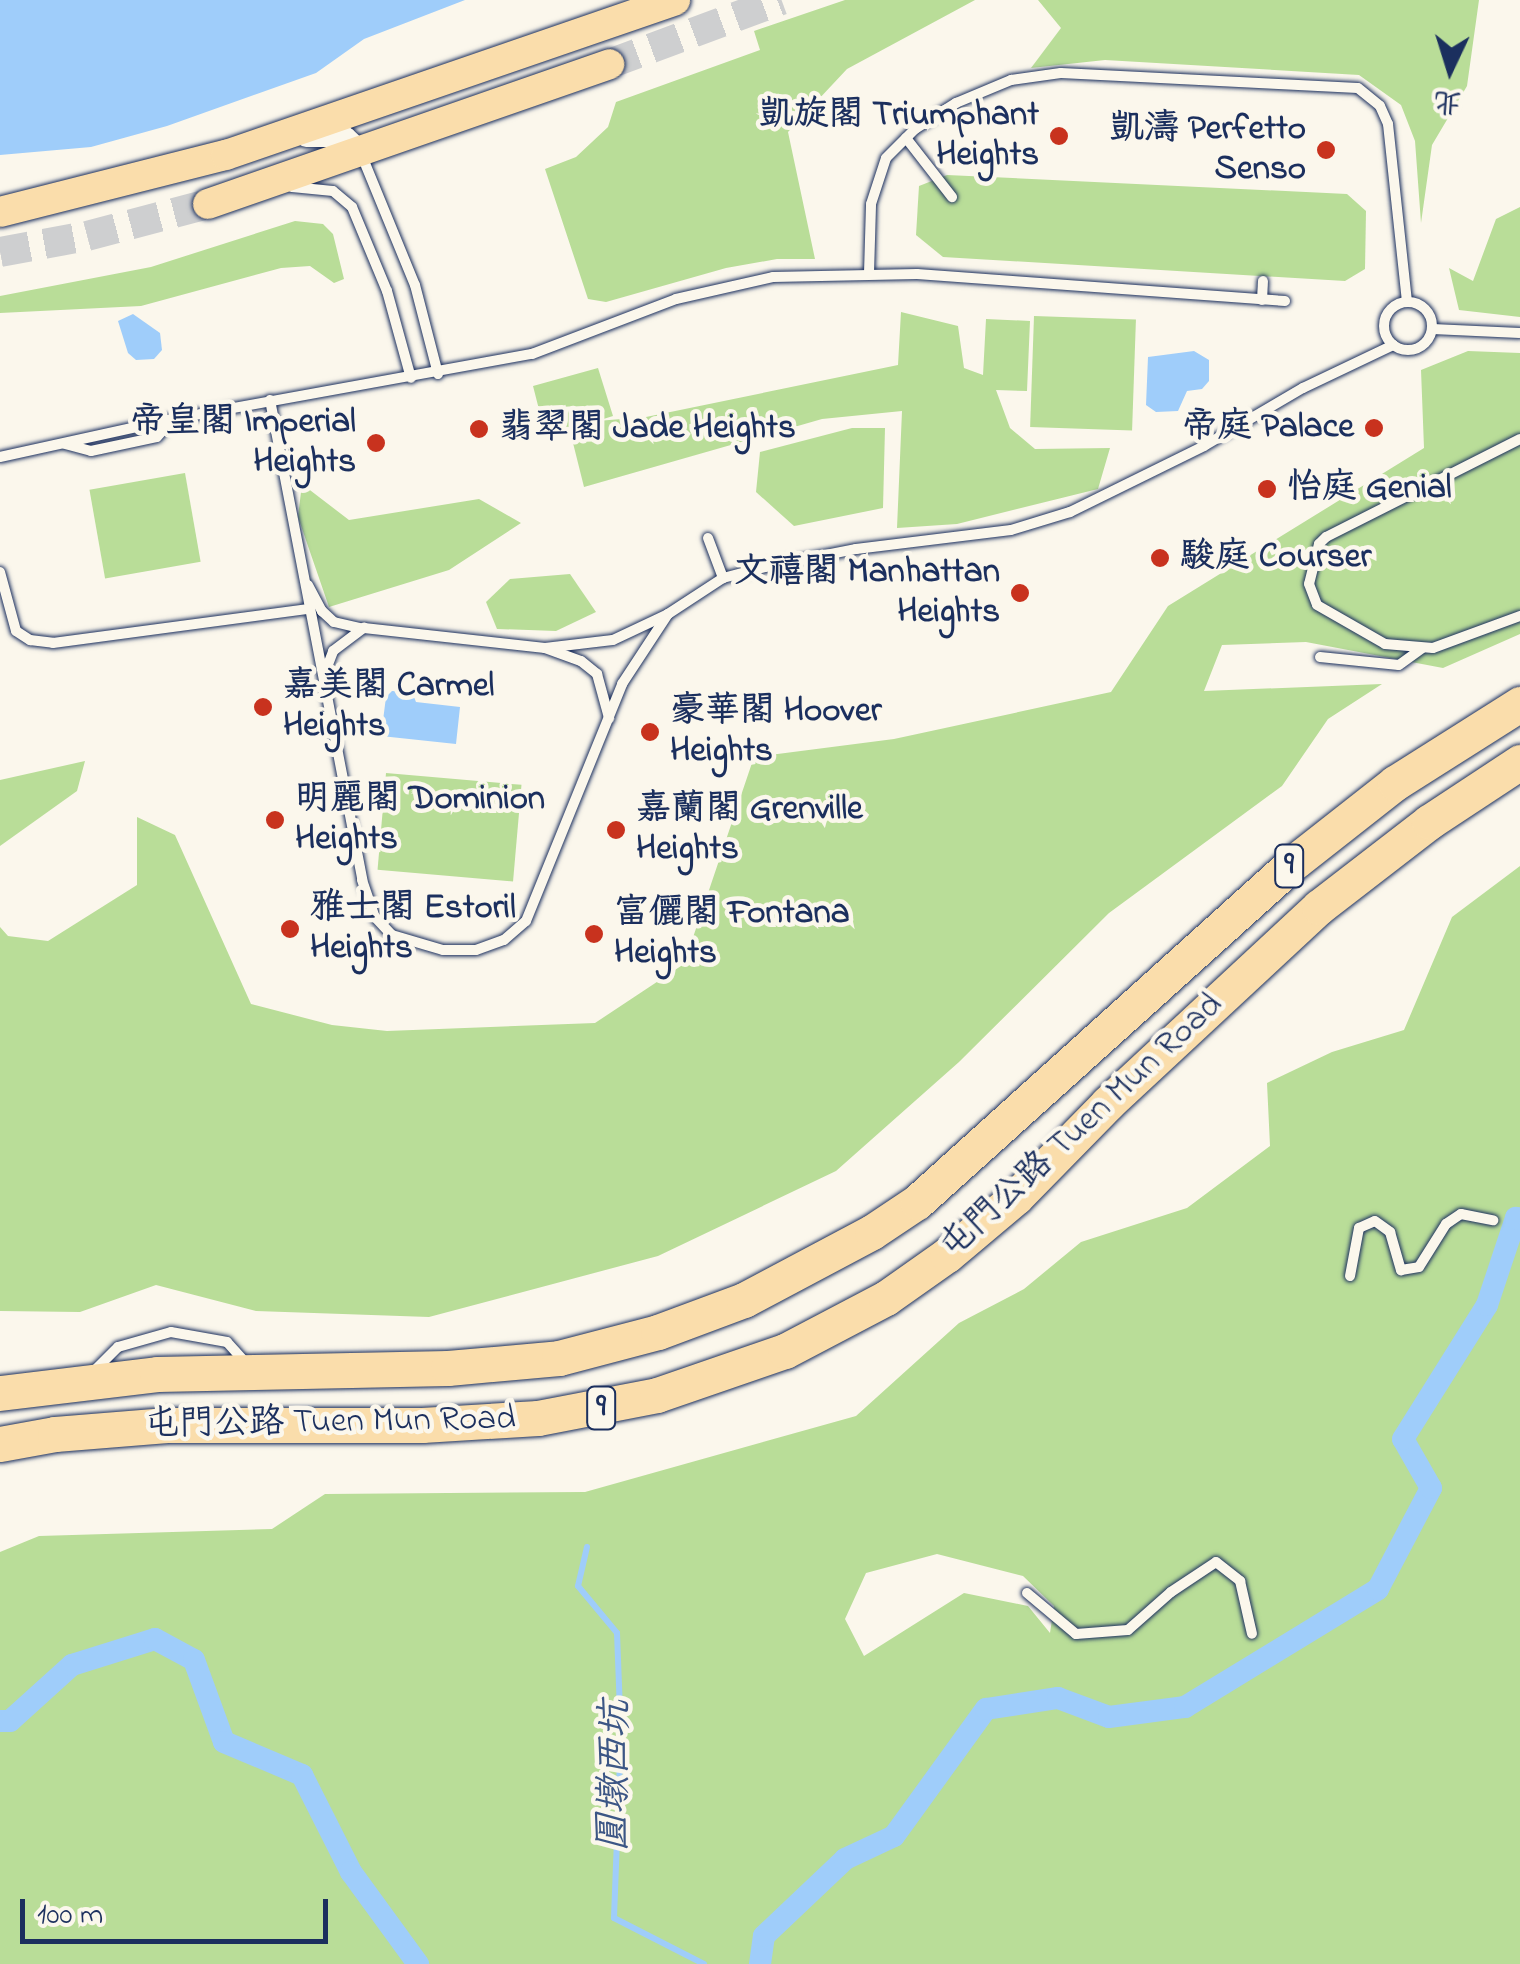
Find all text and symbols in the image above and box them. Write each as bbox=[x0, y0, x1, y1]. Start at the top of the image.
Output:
north arrow bbox=[1400, 20, 1500, 120]
text: 北 bbox=[1432, 79, 1463, 122]
place label: 凱旋閣 Triumphant Heights bbox=[758, 95, 1039, 177]
place label: 凱濤 Perfetto Senso bbox=[1109, 109, 1306, 191]
marker: 凱旋閣 Triumphant Heights bbox=[1048, 125, 1070, 147]
marker: 凱濤 Perfetto Senso bbox=[1315, 139, 1337, 161]
place label: 帝皇閣 Imperial Heights bbox=[130, 402, 356, 484]
place label: 帝庭 Palace bbox=[1182, 407, 1354, 449]
place label: 翡翠閣 Jade Heights bbox=[499, 408, 796, 450]
marker: 帝庭 Palace bbox=[1363, 417, 1385, 439]
marker: 翡翠閣 Jade Heights bbox=[468, 418, 490, 440]
marker: 帝皇閣 Imperial Heights bbox=[365, 432, 387, 454]
place label: 怡庭 Genial bbox=[1287, 468, 1452, 510]
marker: 怡庭 Genial bbox=[1256, 478, 1278, 500]
place label: 駿庭 Courser bbox=[1180, 537, 1371, 579]
marker: 駿庭 Courser bbox=[1149, 547, 1171, 569]
place label: 文禧閣 Manhattan Heights bbox=[734, 552, 1000, 634]
marker: 文禧閣 Manhattan Heights bbox=[1009, 582, 1031, 604]
place label: 嘉美閣 Carmel Heights bbox=[283, 666, 494, 748]
place label: 豪華閣 Hoover Heights bbox=[670, 691, 882, 773]
marker: 嘉美閣 Carmel Heights bbox=[252, 696, 274, 718]
marker: 豪華閣 Hoover Heights bbox=[639, 721, 661, 743]
place label: 明麗閣 Dominion Heights bbox=[295, 779, 545, 861]
place label: 嘉蘭閣 Grenville Heights bbox=[636, 789, 863, 871]
marker: 明麗閣 Dominion Heights bbox=[264, 809, 286, 831]
marker: 嘉蘭閣 Grenville Heights bbox=[605, 819, 627, 841]
road number: 9 bbox=[1274, 839, 1304, 893]
place label: 雅士閣 Estoril Heights bbox=[310, 888, 516, 970]
place label: 富儷閣 Fontana Heights bbox=[614, 893, 850, 975]
marker: 雅士閣 Estoril Heights bbox=[279, 918, 301, 940]
marker: 富儷閣 Fontana Heights bbox=[583, 923, 605, 945]
street label: 屯門公路 Tuen Mun Road bbox=[932, 985, 1232, 1269]
road number: 9 bbox=[586, 1381, 616, 1435]
street label: 屯門公路 Tuen Mun Road bbox=[144, 1399, 516, 1447]
water label: 圓墩西坑 bbox=[593, 1700, 641, 1852]
scale bar bbox=[25, 1879, 332, 1941]
text: 100 m bbox=[37, 1894, 103, 1938]

